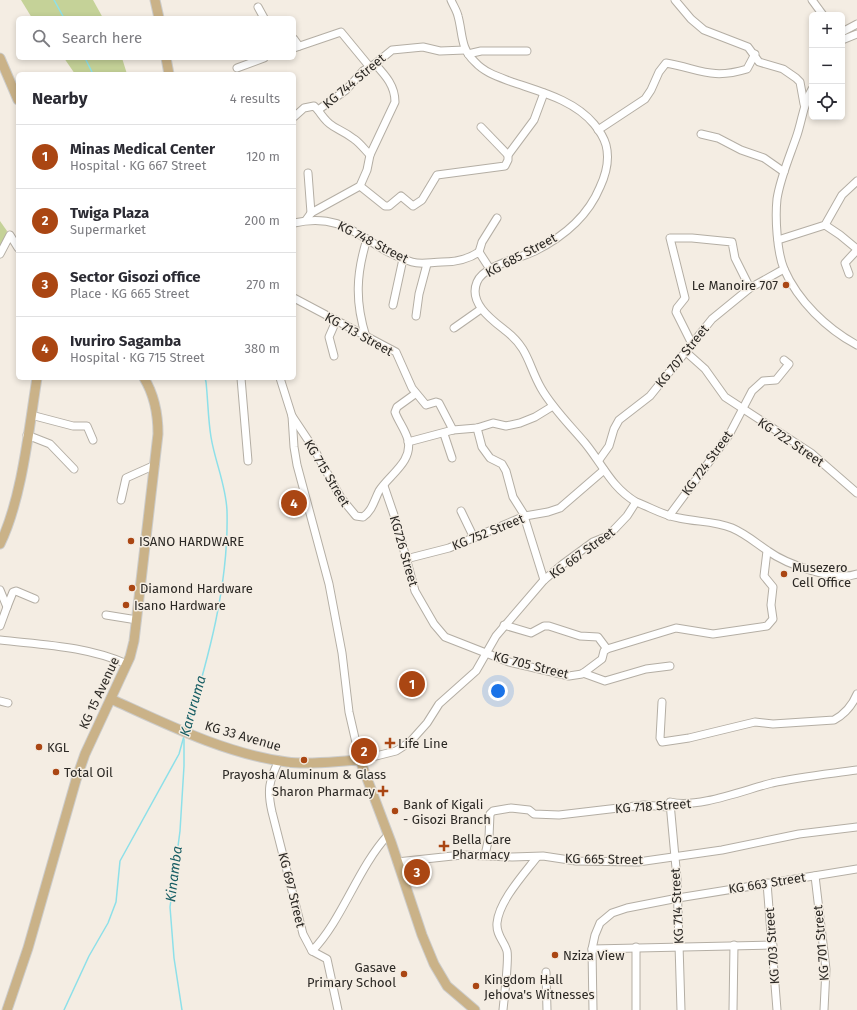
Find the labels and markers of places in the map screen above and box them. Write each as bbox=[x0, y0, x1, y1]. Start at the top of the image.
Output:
place label: Le Manoire 707 bbox=[692, 278, 778, 293]
marker: Le Manoire 707 bbox=[781, 280, 791, 290]
pin: 4 bbox=[281, 488, 307, 518]
place label: ISANO HARDWARE bbox=[139, 534, 244, 549]
marker: ISANO HARDWARE bbox=[126, 536, 136, 546]
place label: Musezero Cell Office bbox=[792, 560, 851, 590]
marker: Musezero Cell Office bbox=[779, 569, 789, 579]
place label: Diamond Hardware bbox=[140, 581, 253, 596]
marker: Diamond Hardware bbox=[127, 583, 137, 593]
place label: Isano Hardware bbox=[134, 598, 226, 613]
marker: Isano Hardware bbox=[121, 600, 131, 610]
pin: 1 bbox=[399, 669, 425, 699]
pin: 2 bbox=[351, 736, 377, 766]
place label: Life Line bbox=[398, 736, 448, 751]
marker: Life Line bbox=[385, 738, 395, 748]
place label: KGL bbox=[47, 740, 70, 755]
marker: KGL bbox=[34, 742, 44, 752]
marker: Prayosha Aluminum & Glass bbox=[299, 755, 309, 765]
place label: Total Oil bbox=[64, 765, 113, 780]
marker: Total Oil bbox=[51, 767, 61, 777]
place label: Prayosha Aluminum & Glass bbox=[222, 767, 386, 782]
place label: Sharon Pharmacy bbox=[272, 784, 376, 799]
marker: Sharon Pharmacy bbox=[378, 786, 388, 796]
place label: Bank of Kigali - Gisozi Branch bbox=[403, 797, 491, 827]
marker: Bank of Kigali - Gisozi Branch bbox=[390, 806, 400, 816]
place label: Bella Care Pharmacy bbox=[452, 832, 511, 862]
marker: Bella Care Pharmacy bbox=[439, 841, 449, 851]
pin: 3 bbox=[404, 857, 430, 887]
place label: Nziza View bbox=[563, 948, 625, 963]
marker: Nziza View bbox=[550, 950, 560, 960]
place label: Gasave Primary School bbox=[307, 960, 396, 990]
marker: Gasave Primary School bbox=[399, 969, 409, 979]
place label: Kingdom Hall Jehova's Witnesses bbox=[484, 972, 595, 1002]
marker: Kingdom Hall Jehova's Witnesses bbox=[471, 981, 481, 991]

